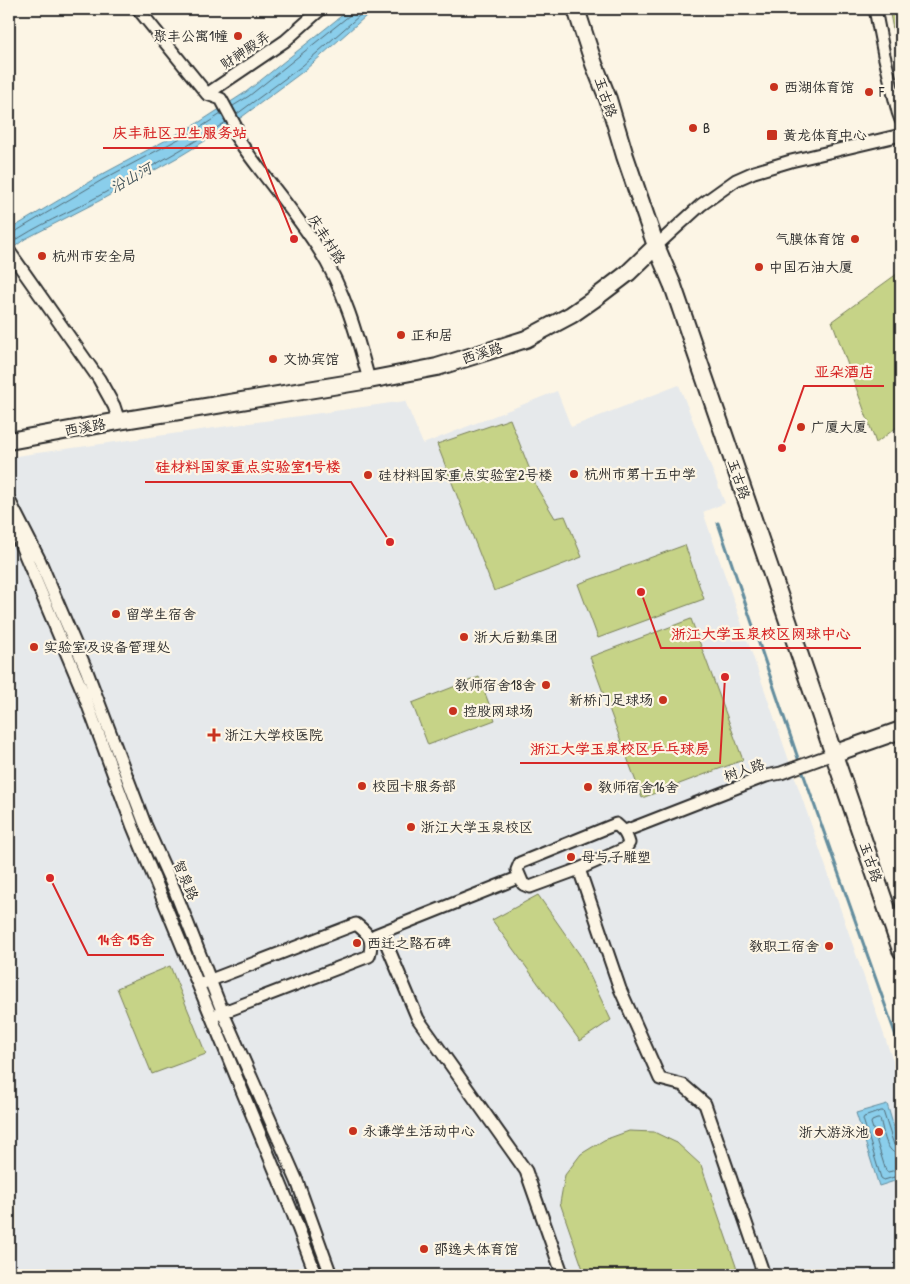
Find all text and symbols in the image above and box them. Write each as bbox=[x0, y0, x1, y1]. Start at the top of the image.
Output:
place label: 聚丰公寓1幢 bbox=[153, 26, 228, 45]
street label: 财神殿弄 bbox=[216, 26, 273, 73]
marker: 聚丰公寓1幢 bbox=[232, 30, 244, 42]
street label: 玉古路 bbox=[591, 74, 622, 120]
place label: 西湖体育馆 bbox=[784, 77, 854, 96]
marker: 西湖体育馆 bbox=[768, 81, 780, 93]
place label: F bbox=[878, 82, 885, 101]
marker: F bbox=[863, 86, 875, 98]
callout: 庆丰社区卫生服务站 bbox=[103, 118, 258, 148]
place label: B bbox=[703, 118, 710, 137]
text: 庆丰社区卫生服务站 bbox=[112, 122, 248, 143]
marker: B bbox=[687, 122, 699, 134]
place label: 黄龙体育中心 bbox=[783, 125, 867, 144]
marker: 黄龙体育中心 bbox=[765, 128, 779, 142]
water label: 沿山河 bbox=[106, 156, 158, 198]
street label: 庆丰村路 bbox=[305, 210, 350, 268]
place label: 气膜体育馆 bbox=[775, 229, 845, 248]
marker: 气膜体育馆 bbox=[849, 233, 861, 245]
place label: 杭州市安全局 bbox=[52, 246, 136, 265]
marker: 杭州市安全局 bbox=[36, 250, 48, 262]
place label: 中国石油大厦 bbox=[769, 257, 853, 276]
marker: 中国石油大厦 bbox=[753, 261, 765, 273]
place label: 正和居 bbox=[411, 325, 453, 344]
marker: 正和居 bbox=[395, 329, 407, 341]
street label: 西溪路 bbox=[459, 337, 505, 368]
place label: 文协宾馆 bbox=[283, 349, 339, 368]
marker: 文协宾馆 bbox=[267, 353, 279, 365]
callout: 亚朵酒店 bbox=[804, 356, 884, 386]
text: 亚朵酒店 bbox=[814, 361, 874, 382]
street label: 西溪路 bbox=[63, 414, 107, 440]
place label: 广厦大厦 bbox=[811, 417, 867, 436]
marker: 广厦大厦 bbox=[795, 421, 807, 433]
callout: 硅材料国家重点实验室1号楼 bbox=[145, 452, 351, 482]
text: 硅材料国家重点实验室1号楼 bbox=[155, 456, 341, 477]
street label: 玉古路 bbox=[724, 456, 755, 502]
place label: 杭州市第十五中学 bbox=[584, 464, 696, 483]
place label: 硅材料国家重点实验室2号楼 bbox=[378, 465, 553, 484]
marker: 杭州市第十五中学 bbox=[568, 468, 580, 480]
marker: 硅材料国家重点实验室2号楼 bbox=[362, 469, 374, 481]
place label: 留学生宿舍 bbox=[126, 604, 196, 623]
marker: 留学生宿舍 bbox=[110, 608, 122, 620]
callout: 浙江大学玉泉校区网球中心 bbox=[661, 618, 861, 648]
text: 浙江大学玉泉校区网球中心 bbox=[671, 623, 851, 644]
place label: 浙大后勤集团 bbox=[474, 627, 558, 646]
marker: 浙大后勤集团 bbox=[458, 631, 470, 643]
place label: 实验室及设备管理处 bbox=[44, 637, 170, 656]
marker: 实验室及设备管理处 bbox=[28, 641, 40, 653]
place label: 教师宿舍18舍 bbox=[455, 675, 536, 694]
marker: 教师宿舍18舍 bbox=[540, 679, 552, 691]
place label: 新桥门足球场 bbox=[569, 690, 653, 709]
marker: 新桥门足球场 bbox=[657, 694, 669, 706]
place label: 控股网球场 bbox=[463, 701, 533, 720]
marker: 控股网球场 bbox=[447, 705, 459, 717]
place label: 浙江大学校医院 bbox=[225, 725, 323, 744]
marker: 浙江大学校医院 bbox=[207, 728, 221, 742]
callout: 浙江大学玉泉校区乒乓球房 bbox=[520, 733, 720, 763]
text: 浙江大学玉泉校区乒乓球房 bbox=[530, 738, 710, 759]
street label: 树人路 bbox=[721, 754, 767, 785]
place label: 校园卡服务部 bbox=[372, 776, 456, 795]
place label: 教师宿舍16舍 bbox=[598, 777, 679, 796]
marker: 校园卡服务部 bbox=[356, 780, 368, 792]
marker: 教师宿舍16舍 bbox=[582, 781, 594, 793]
place label: 浙江大学玉泉校区 bbox=[421, 817, 533, 836]
marker: 浙江大学玉泉校区 bbox=[405, 821, 417, 833]
street label: 玉古路 bbox=[856, 839, 887, 885]
place label: 母与子雕塑 bbox=[581, 847, 651, 866]
marker: 母与子雕塑 bbox=[565, 851, 577, 863]
street label: 智泉路 bbox=[170, 857, 203, 903]
callout: 14舍 15舍 bbox=[88, 925, 164, 955]
text: 14舍 15舍 bbox=[98, 929, 154, 950]
place label: 西迁之路石碑 bbox=[367, 933, 451, 952]
place label: 教职工宿舍 bbox=[749, 936, 819, 955]
marker: 西迁之路石碑 bbox=[351, 937, 363, 949]
marker: 教职工宿舍 bbox=[823, 940, 835, 952]
place label: 永谦学生活动中心 bbox=[363, 1121, 475, 1140]
place label: 浙大游泳池 bbox=[799, 1122, 869, 1141]
marker: 永谦学生活动中心 bbox=[347, 1125, 359, 1137]
marker: 浙大游泳池 bbox=[873, 1126, 885, 1138]
place label: 邵逸夫体育馆 bbox=[434, 1239, 518, 1258]
marker: 邵逸夫体育馆 bbox=[418, 1243, 430, 1255]

